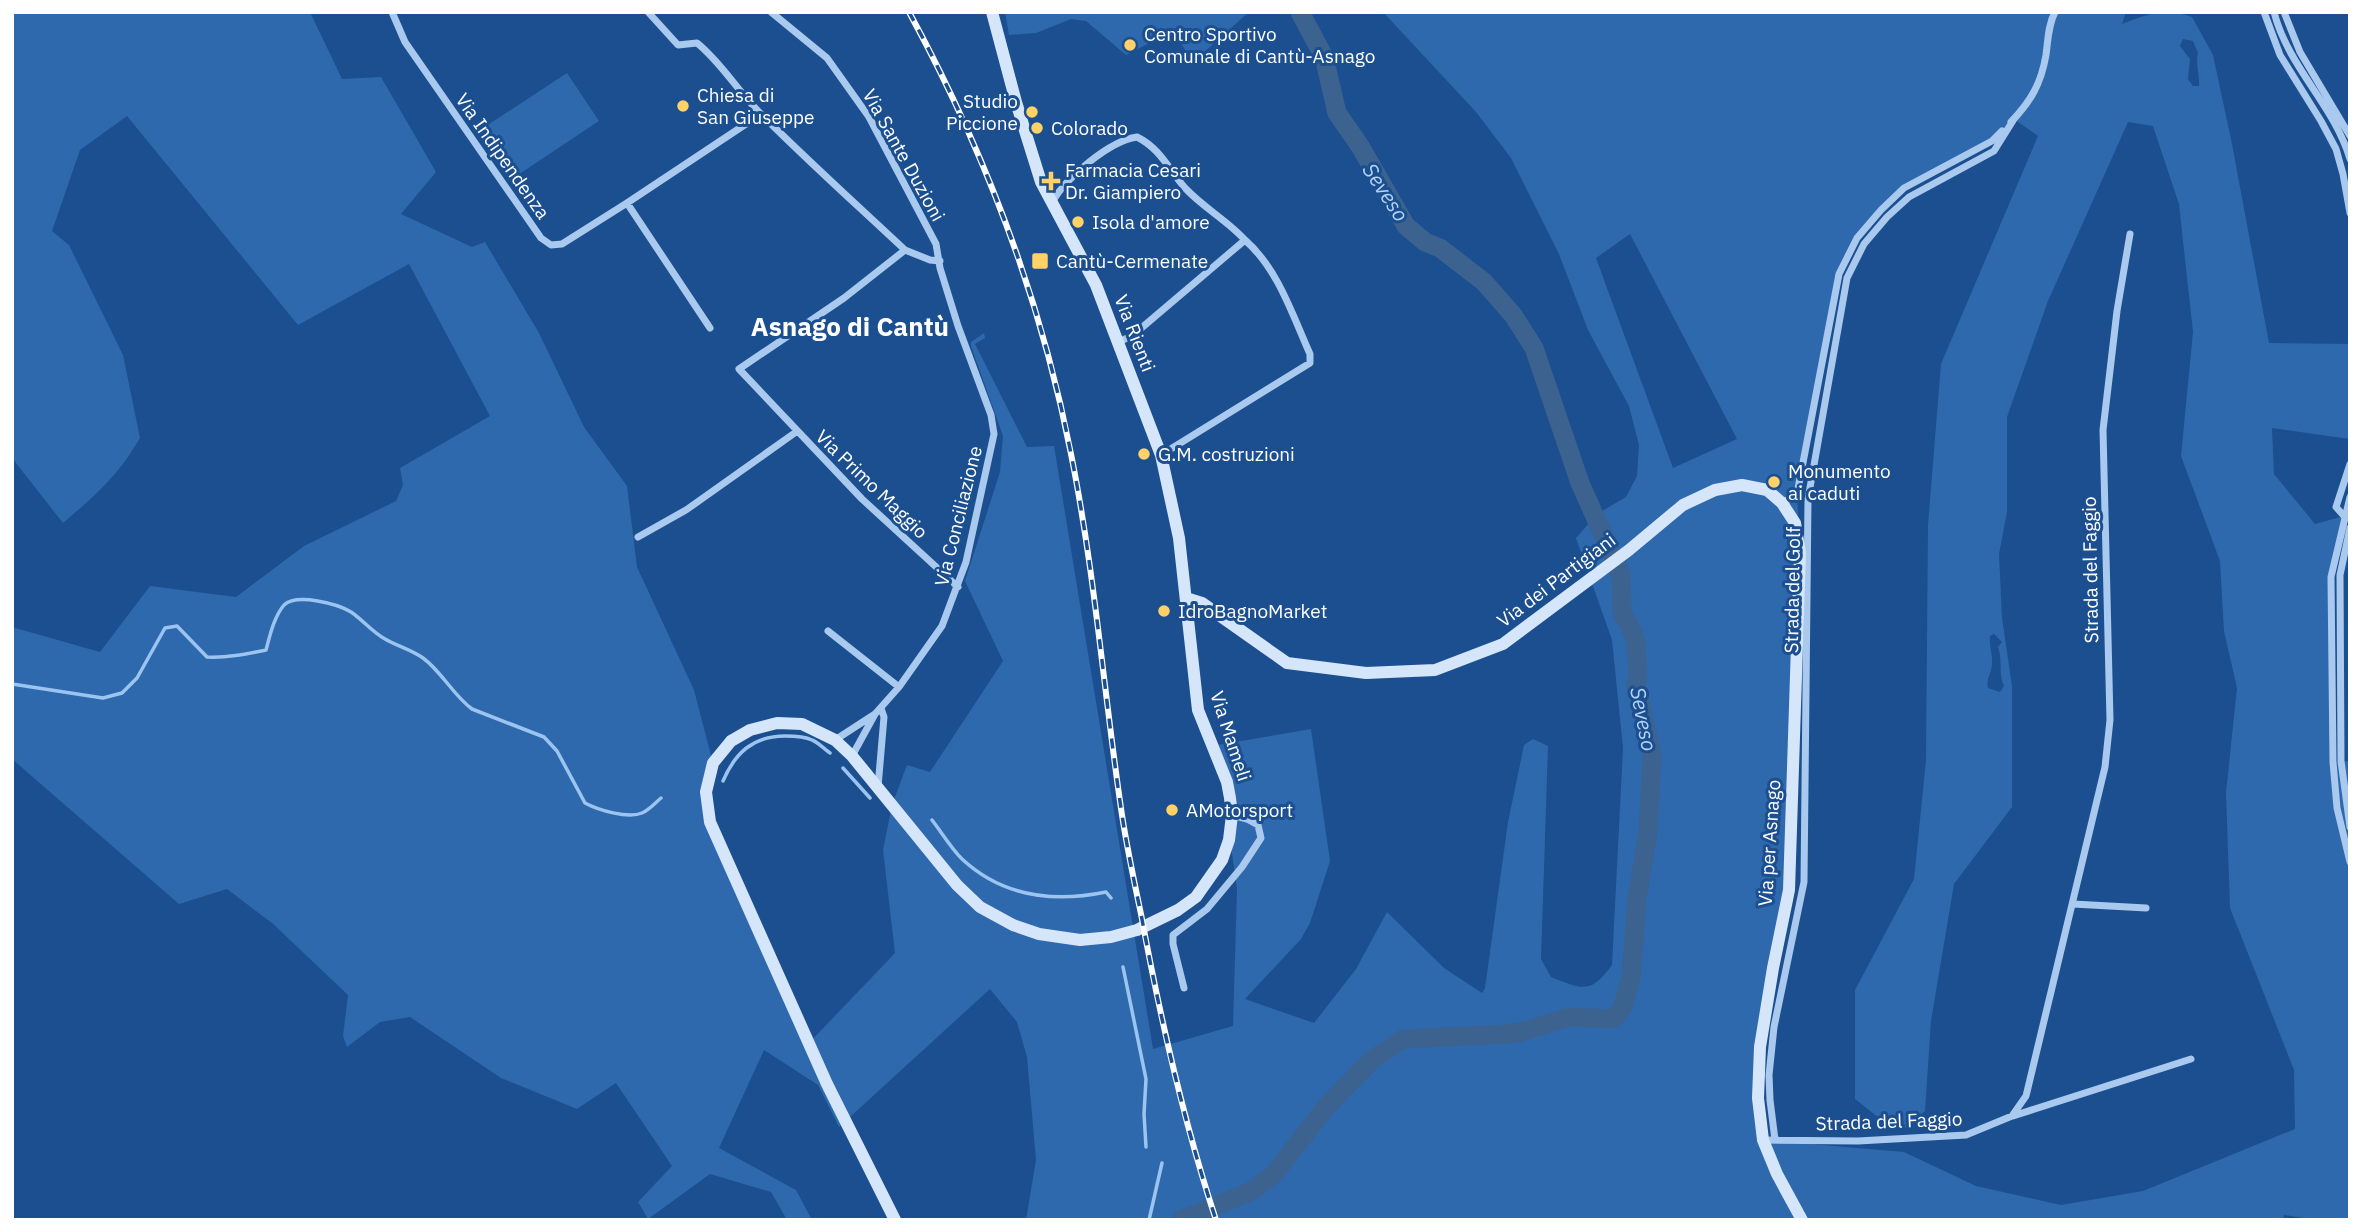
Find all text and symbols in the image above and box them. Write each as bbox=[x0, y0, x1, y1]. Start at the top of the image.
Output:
place label: Centro Sportivo Comunale di Cantù-Asnago bbox=[1144, 22, 1375, 68]
marker: Centro Sportivo Comunale di Cantù-Asnago bbox=[1122, 37, 1138, 53]
place label: Chiesa di San Giuseppe bbox=[697, 83, 814, 129]
street label: Via Sante Duzioni bbox=[858, 85, 950, 225]
street label: Via Indipendenza bbox=[451, 88, 555, 224]
place label: Studio Piccione bbox=[946, 89, 1018, 135]
marker: Chiesa di San Giuseppe bbox=[675, 98, 691, 114]
marker: Studio Piccione bbox=[1024, 104, 1040, 120]
place label: Colorado bbox=[1051, 116, 1128, 140]
marker: Colorado bbox=[1029, 120, 1045, 136]
water label: Seveso bbox=[1357, 157, 1415, 227]
place label: Farmacia Cesari Dr. Giampiero bbox=[1065, 158, 1201, 204]
marker: Farmacia Cesari Dr. Giampiero bbox=[1043, 173, 1059, 189]
place label: Isola d'amore bbox=[1092, 210, 1210, 234]
marker: Isola d'amore bbox=[1070, 214, 1086, 230]
place label: Cantù-Cermenate bbox=[1056, 249, 1208, 273]
marker: Cantù-Cermenate bbox=[1030, 251, 1050, 271]
street label: Via Rienti bbox=[1109, 291, 1161, 375]
district label: Asnago di Cantù bbox=[751, 309, 949, 343]
street label: Via Primo Maggio bbox=[811, 424, 933, 544]
place label: G.M. costruzioni bbox=[1158, 442, 1295, 466]
street label: Via Conciliazione bbox=[929, 443, 987, 589]
marker: G.M. costruzioni bbox=[1136, 446, 1152, 462]
place label: Monumento ai caduti bbox=[1788, 459, 1891, 505]
marker: Monumento ai caduti bbox=[1766, 474, 1782, 490]
street label: Strada del Faggio bbox=[2077, 496, 2103, 644]
street label: Strada del Golf bbox=[1779, 526, 1805, 654]
street label: Via dei Partigiani bbox=[1492, 528, 1620, 632]
place label: IdroBagnoMarket bbox=[1178, 599, 1327, 623]
marker: IdroBagnoMarket bbox=[1156, 603, 1172, 619]
water label: Seveso bbox=[1624, 684, 1664, 754]
street label: Via Mameli bbox=[1205, 688, 1257, 784]
street label: Via per Asnago bbox=[1753, 779, 1785, 907]
place label: AMotorsport bbox=[1186, 798, 1293, 822]
marker: AMotorsport bbox=[1164, 802, 1180, 818]
street label: Strada del Faggio bbox=[1815, 1106, 1963, 1136]

